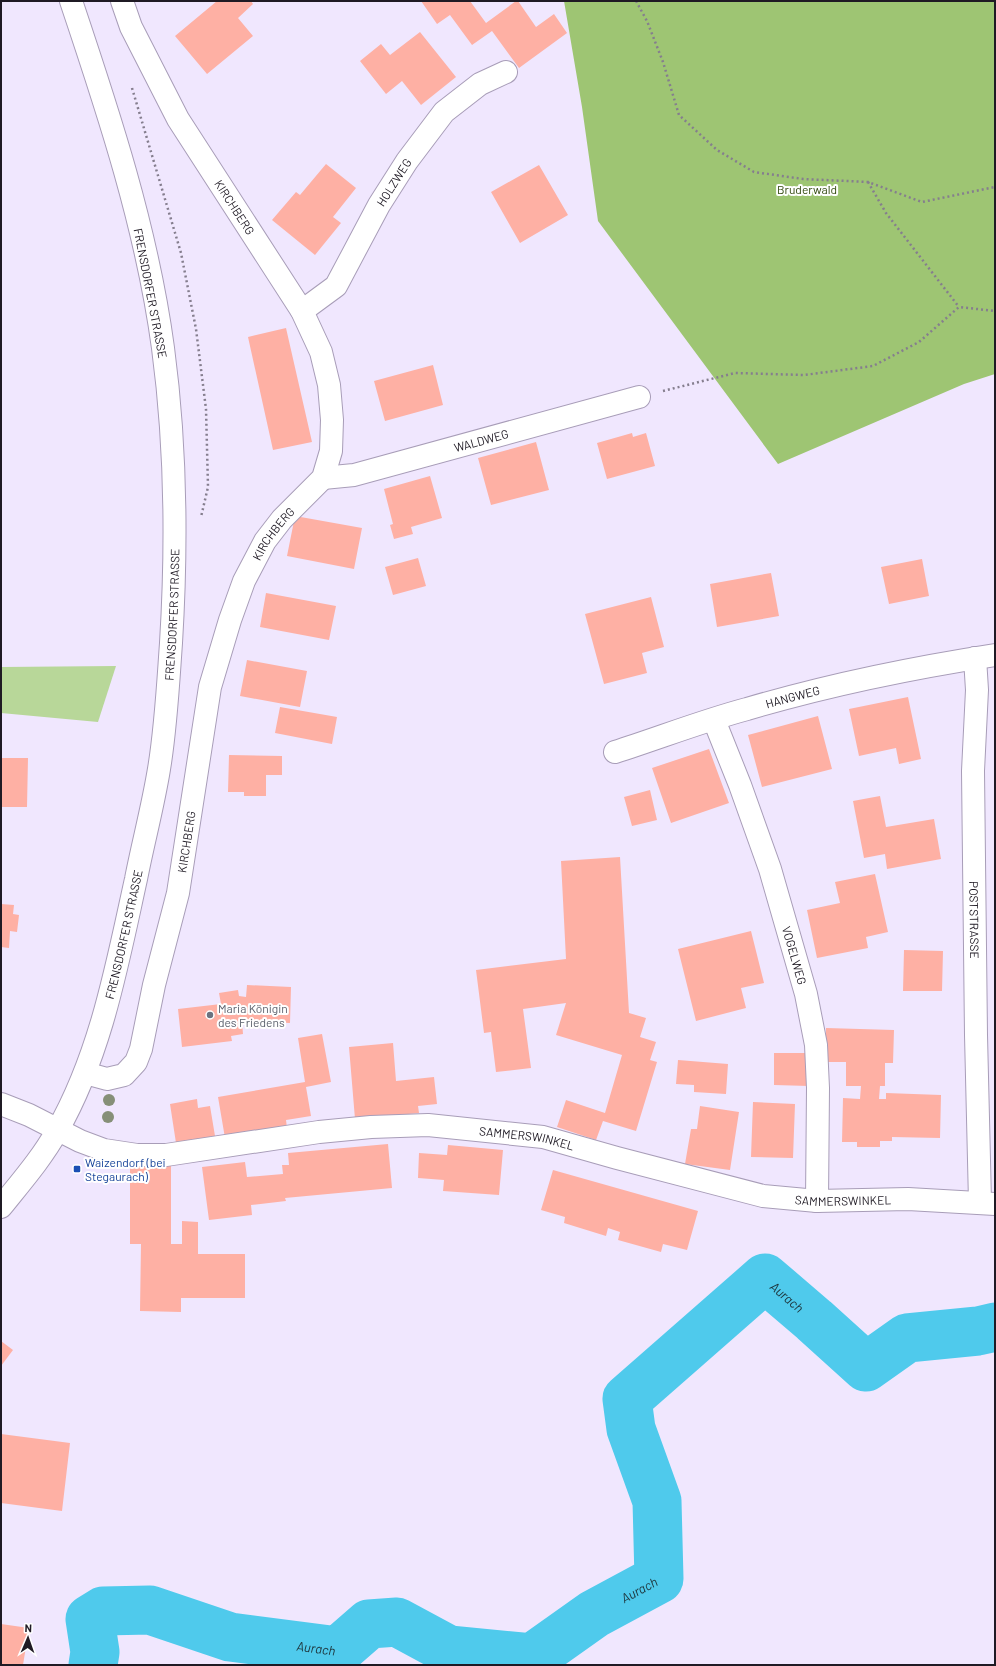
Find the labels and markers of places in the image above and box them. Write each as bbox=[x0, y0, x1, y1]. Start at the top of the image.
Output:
place label: Maria Königin des Friedens bbox=[218, 1001, 288, 1029]
marker: Maria Königin des Friedens bbox=[205, 1010, 215, 1020]
place label: Waizendorf (bei Stegaurach) bbox=[85, 1155, 166, 1183]
marker: Waizendorf (bei Stegaurach) bbox=[72, 1164, 82, 1174]

